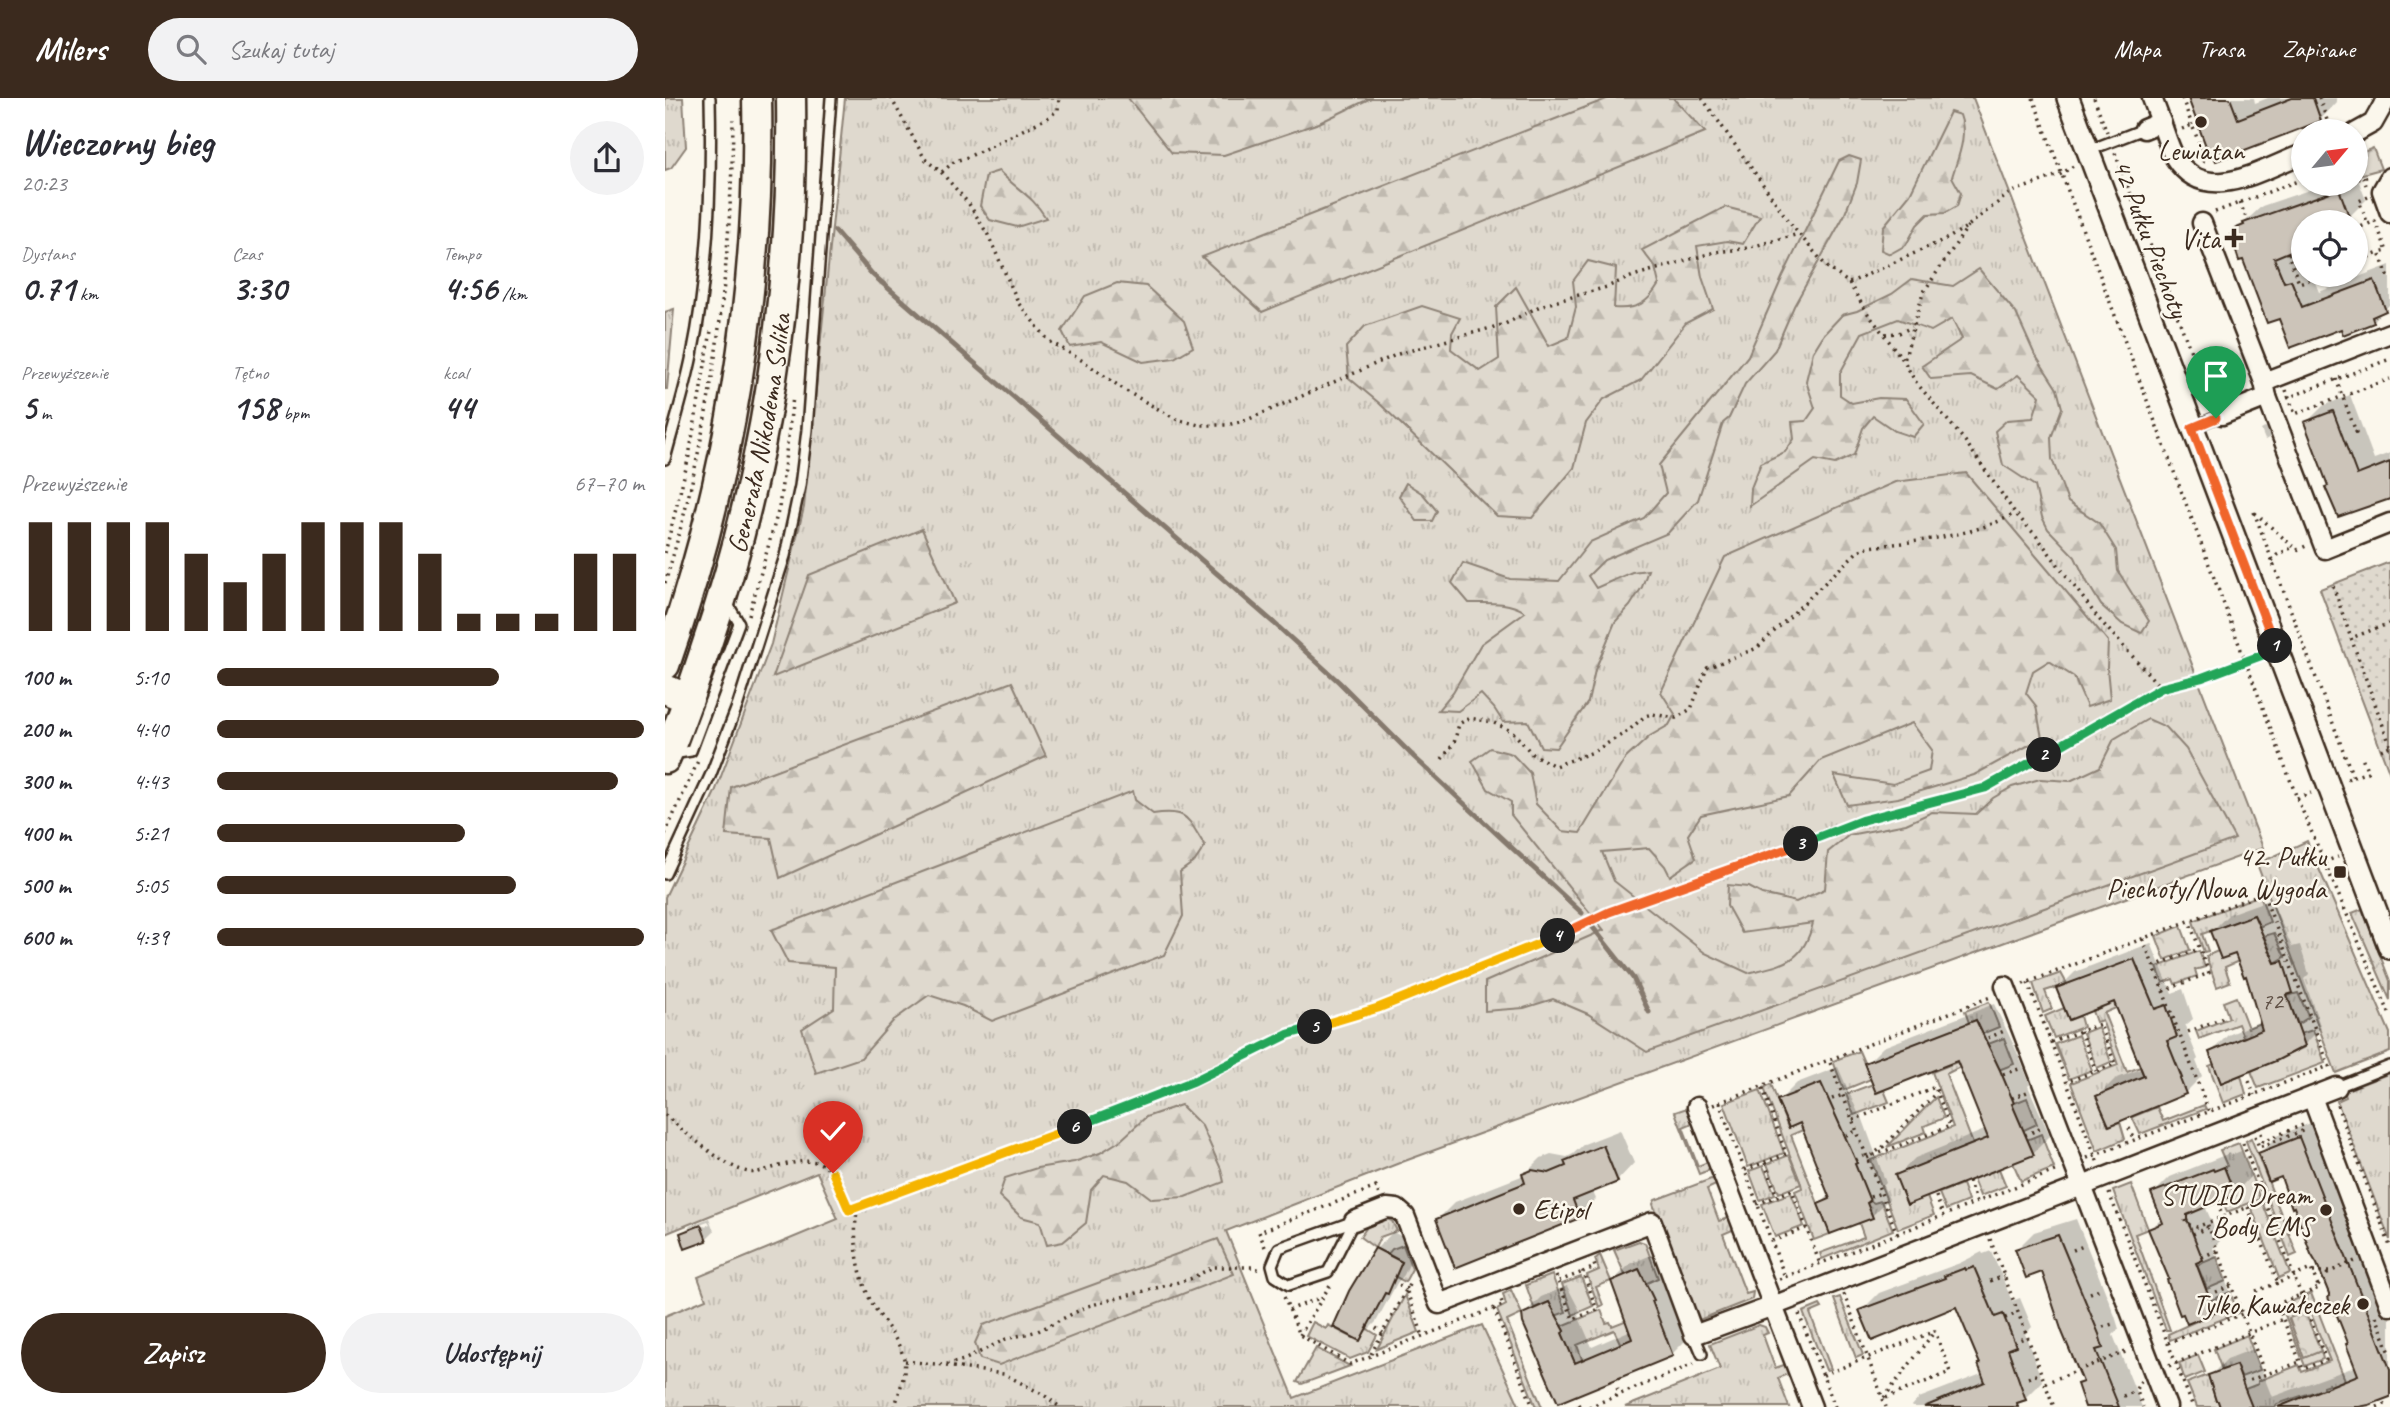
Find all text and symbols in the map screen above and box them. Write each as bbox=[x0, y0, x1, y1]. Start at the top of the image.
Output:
search box bbox=[148, 18, 638, 81]
text: Milers bbox=[35, 28, 106, 70]
icon: search bbox=[172, 30, 210, 68]
text: Szukaj tutaj bbox=[228, 33, 334, 66]
text: Mapa bbox=[2114, 34, 2160, 64]
text: Trasa bbox=[2198, 34, 2244, 64]
text: Zapisane bbox=[2282, 34, 2355, 64]
marker: Lewiatan bbox=[2193, 114, 2209, 130]
text: Wieczorny bieg bbox=[21, 119, 213, 166]
north arrow bbox=[2291, 119, 2368, 196]
map controls bbox=[2291, 119, 2368, 287]
button: share bbox=[570, 121, 644, 195]
place label: Lewiatan bbox=[2158, 133, 2246, 168]
street label: 42 Pułku Piechoty bbox=[2104, 154, 2198, 325]
text: 20:23 bbox=[21, 169, 67, 198]
button: locate bbox=[2291, 210, 2368, 287]
place label: Vita bbox=[2181, 221, 2222, 256]
marker: Vita bbox=[2226, 230, 2242, 246]
text: Dystans bbox=[21, 242, 75, 266]
text: Czas bbox=[232, 242, 262, 266]
text: Tempo bbox=[443, 242, 481, 266]
text: 0.71 bbox=[21, 266, 75, 311]
text: 3:30 bbox=[232, 266, 286, 311]
text: 4:56 bbox=[443, 266, 497, 311]
text: km bbox=[75, 282, 98, 306]
text: /km bbox=[497, 282, 527, 306]
street label: Generała Nikodema Sulika bbox=[719, 310, 799, 557]
pin bbox=[2186, 346, 2246, 418]
icon: arrive bbox=[2197, 357, 2235, 395]
text: Przewyższenie bbox=[21, 361, 108, 385]
text: Tętno bbox=[232, 361, 268, 385]
text: kcal bbox=[443, 361, 468, 385]
text: 5 bbox=[21, 385, 36, 430]
text: 158 bbox=[232, 385, 279, 430]
text: 44 bbox=[443, 385, 475, 430]
text: m bbox=[36, 401, 51, 425]
text: bpm bbox=[279, 401, 309, 425]
text: Przewyższenie bbox=[21, 469, 126, 498]
text: 67–70 m bbox=[574, 469, 644, 498]
pin: 1 bbox=[2257, 628, 2293, 664]
text: 1 bbox=[2270, 633, 2279, 657]
text: 100 m bbox=[21, 663, 71, 692]
text: 5:10 bbox=[133, 663, 169, 692]
text: 200 m bbox=[21, 715, 71, 744]
text: 4:40 bbox=[133, 715, 169, 744]
pin: 2 bbox=[2027, 738, 2061, 772]
text: 2 bbox=[2039, 742, 2048, 766]
text: 300 m bbox=[21, 767, 71, 796]
text: 4:43 bbox=[133, 767, 169, 796]
text: 400 m bbox=[21, 819, 71, 848]
text: 5:21 bbox=[133, 819, 169, 848]
pin: 3 bbox=[1783, 826, 1819, 862]
text: 3 bbox=[1796, 831, 1805, 855]
place label: 42. Pułku Piechoty/Nowa Wygoda bbox=[2106, 839, 2328, 906]
marker: 42. Pułku Piechoty/Nowa Wygoda bbox=[2332, 864, 2348, 880]
text: 500 m bbox=[21, 871, 70, 900]
text: 5:05 bbox=[133, 871, 169, 900]
pin: 4 bbox=[1541, 918, 1575, 954]
text: 600 m bbox=[21, 923, 71, 952]
text: 4:39 bbox=[133, 923, 169, 952]
text: 4 bbox=[1553, 923, 1562, 947]
house number: 72 bbox=[2261, 986, 2285, 1016]
pin: 5 bbox=[1297, 1010, 1333, 1044]
text: 5 bbox=[1310, 1014, 1319, 1038]
pin bbox=[803, 1101, 863, 1173]
pin: 6 bbox=[1057, 1110, 1093, 1144]
icon: check bbox=[814, 1112, 852, 1150]
text: 6 bbox=[1070, 1114, 1079, 1138]
place label: STUDIO Dream Body EMS bbox=[2161, 1177, 2316, 1244]
place label: Etipol bbox=[1533, 1192, 1593, 1227]
marker: Etipol bbox=[1511, 1201, 1527, 1217]
marker: STUDIO Dream Body EMS bbox=[2318, 1202, 2334, 1218]
place label: Tylko Kawałeczek bbox=[2193, 1287, 2351, 1322]
marker: Tylko Kawałeczek bbox=[2355, 1296, 2371, 1312]
button: Zapisz bbox=[21, 1313, 326, 1393]
button: Udostępnij bbox=[340, 1313, 644, 1393]

